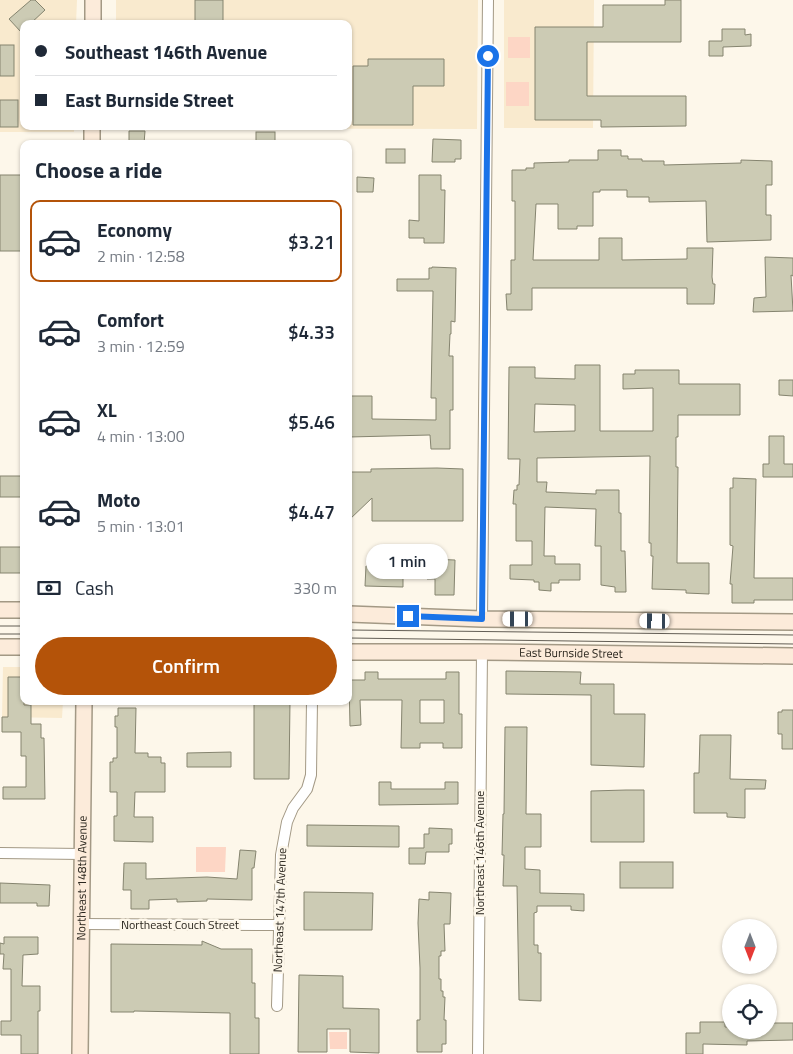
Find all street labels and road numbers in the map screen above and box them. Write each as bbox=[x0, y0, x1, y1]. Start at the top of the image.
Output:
street label: East Burnside Street bbox=[519, 642, 624, 663]
street label: Northeast 146th Avenue bbox=[470, 791, 489, 915]
street label: Northeast 148th Avenue bbox=[71, 815, 92, 941]
street label: Northeast 147th Avenue bbox=[268, 847, 291, 973]
street label: Northeast Couch Street bbox=[121, 915, 240, 934]

